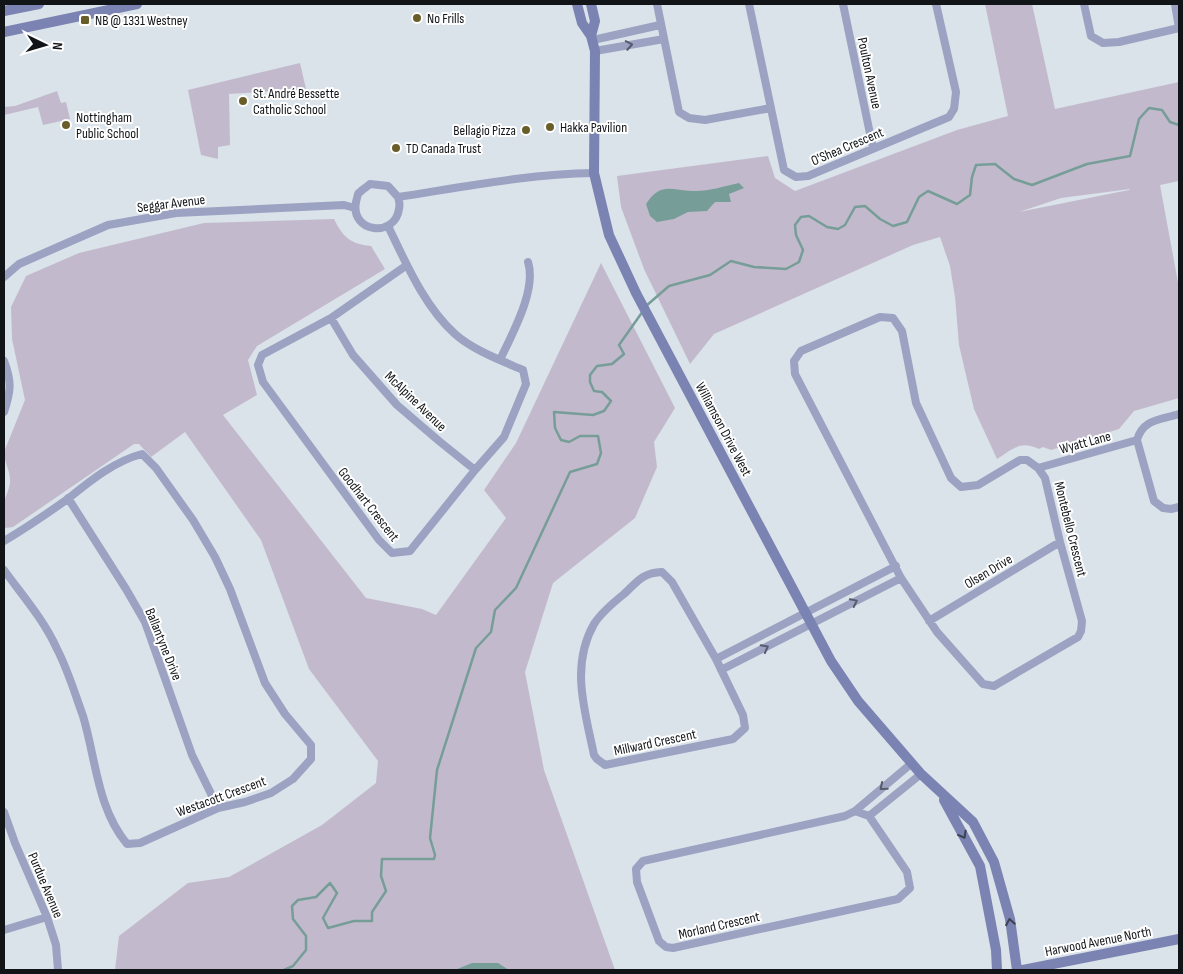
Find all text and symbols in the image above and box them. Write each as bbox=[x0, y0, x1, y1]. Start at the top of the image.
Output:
place label: No Frills bbox=[427, 10, 464, 27]
place label: NB @ 1331 Westney bbox=[95, 12, 188, 29]
marker: No Frills bbox=[411, 12, 423, 24]
marker: NB @ 1331 Westney bbox=[79, 14, 91, 26]
north arrow bbox=[20, 20, 70, 70]
street label: Poulton Avenue bbox=[854, 36, 885, 110]
one-way arrow bbox=[625, 40, 634, 51]
text: N bbox=[49, 42, 66, 51]
place label: St. André Bessette Catholic School bbox=[253, 85, 339, 118]
marker: St. André Bessette Catholic School bbox=[237, 95, 249, 107]
place label: Nottingham Public School bbox=[76, 109, 139, 142]
marker: Nottingham Public School bbox=[60, 119, 72, 131]
place label: Hakka Pavilion bbox=[560, 119, 627, 136]
marker: Hakka Pavilion bbox=[544, 121, 556, 133]
place label: Bellagio Pizza bbox=[453, 122, 516, 139]
marker: Bellagio Pizza bbox=[520, 124, 532, 136]
street label: O'Shea Crescent bbox=[808, 124, 886, 169]
place label: TD Canada Trust bbox=[406, 140, 481, 157]
marker: TD Canada Trust bbox=[390, 142, 402, 154]
street label: Seggar Avenue bbox=[136, 191, 206, 216]
street label: McAlpine Avenue bbox=[381, 368, 450, 435]
street label: Williamson Drive West bbox=[692, 379, 755, 479]
street label: Wyatt Lane bbox=[1058, 427, 1113, 457]
street label: Goodhart Crescent bbox=[334, 464, 403, 545]
street label: Montebello Crescent bbox=[1050, 480, 1091, 578]
street label: Olsen Drive bbox=[961, 551, 1015, 592]
one-way arrow bbox=[848, 598, 857, 608]
street label: Ballantyne Drive bbox=[141, 606, 186, 683]
one-way arrow bbox=[759, 644, 768, 654]
street label: Millward Crescent bbox=[612, 725, 698, 760]
street label: Westacott Crescent bbox=[174, 772, 268, 821]
one-way arrow bbox=[880, 782, 889, 791]
one-way arrow bbox=[957, 830, 967, 839]
street label: Purdue Avenue bbox=[24, 850, 67, 920]
street label: Morland Crescent bbox=[677, 908, 761, 943]
one-way arrow bbox=[1005, 918, 1015, 926]
street label: Harwood Avenue North bbox=[1043, 923, 1153, 960]

